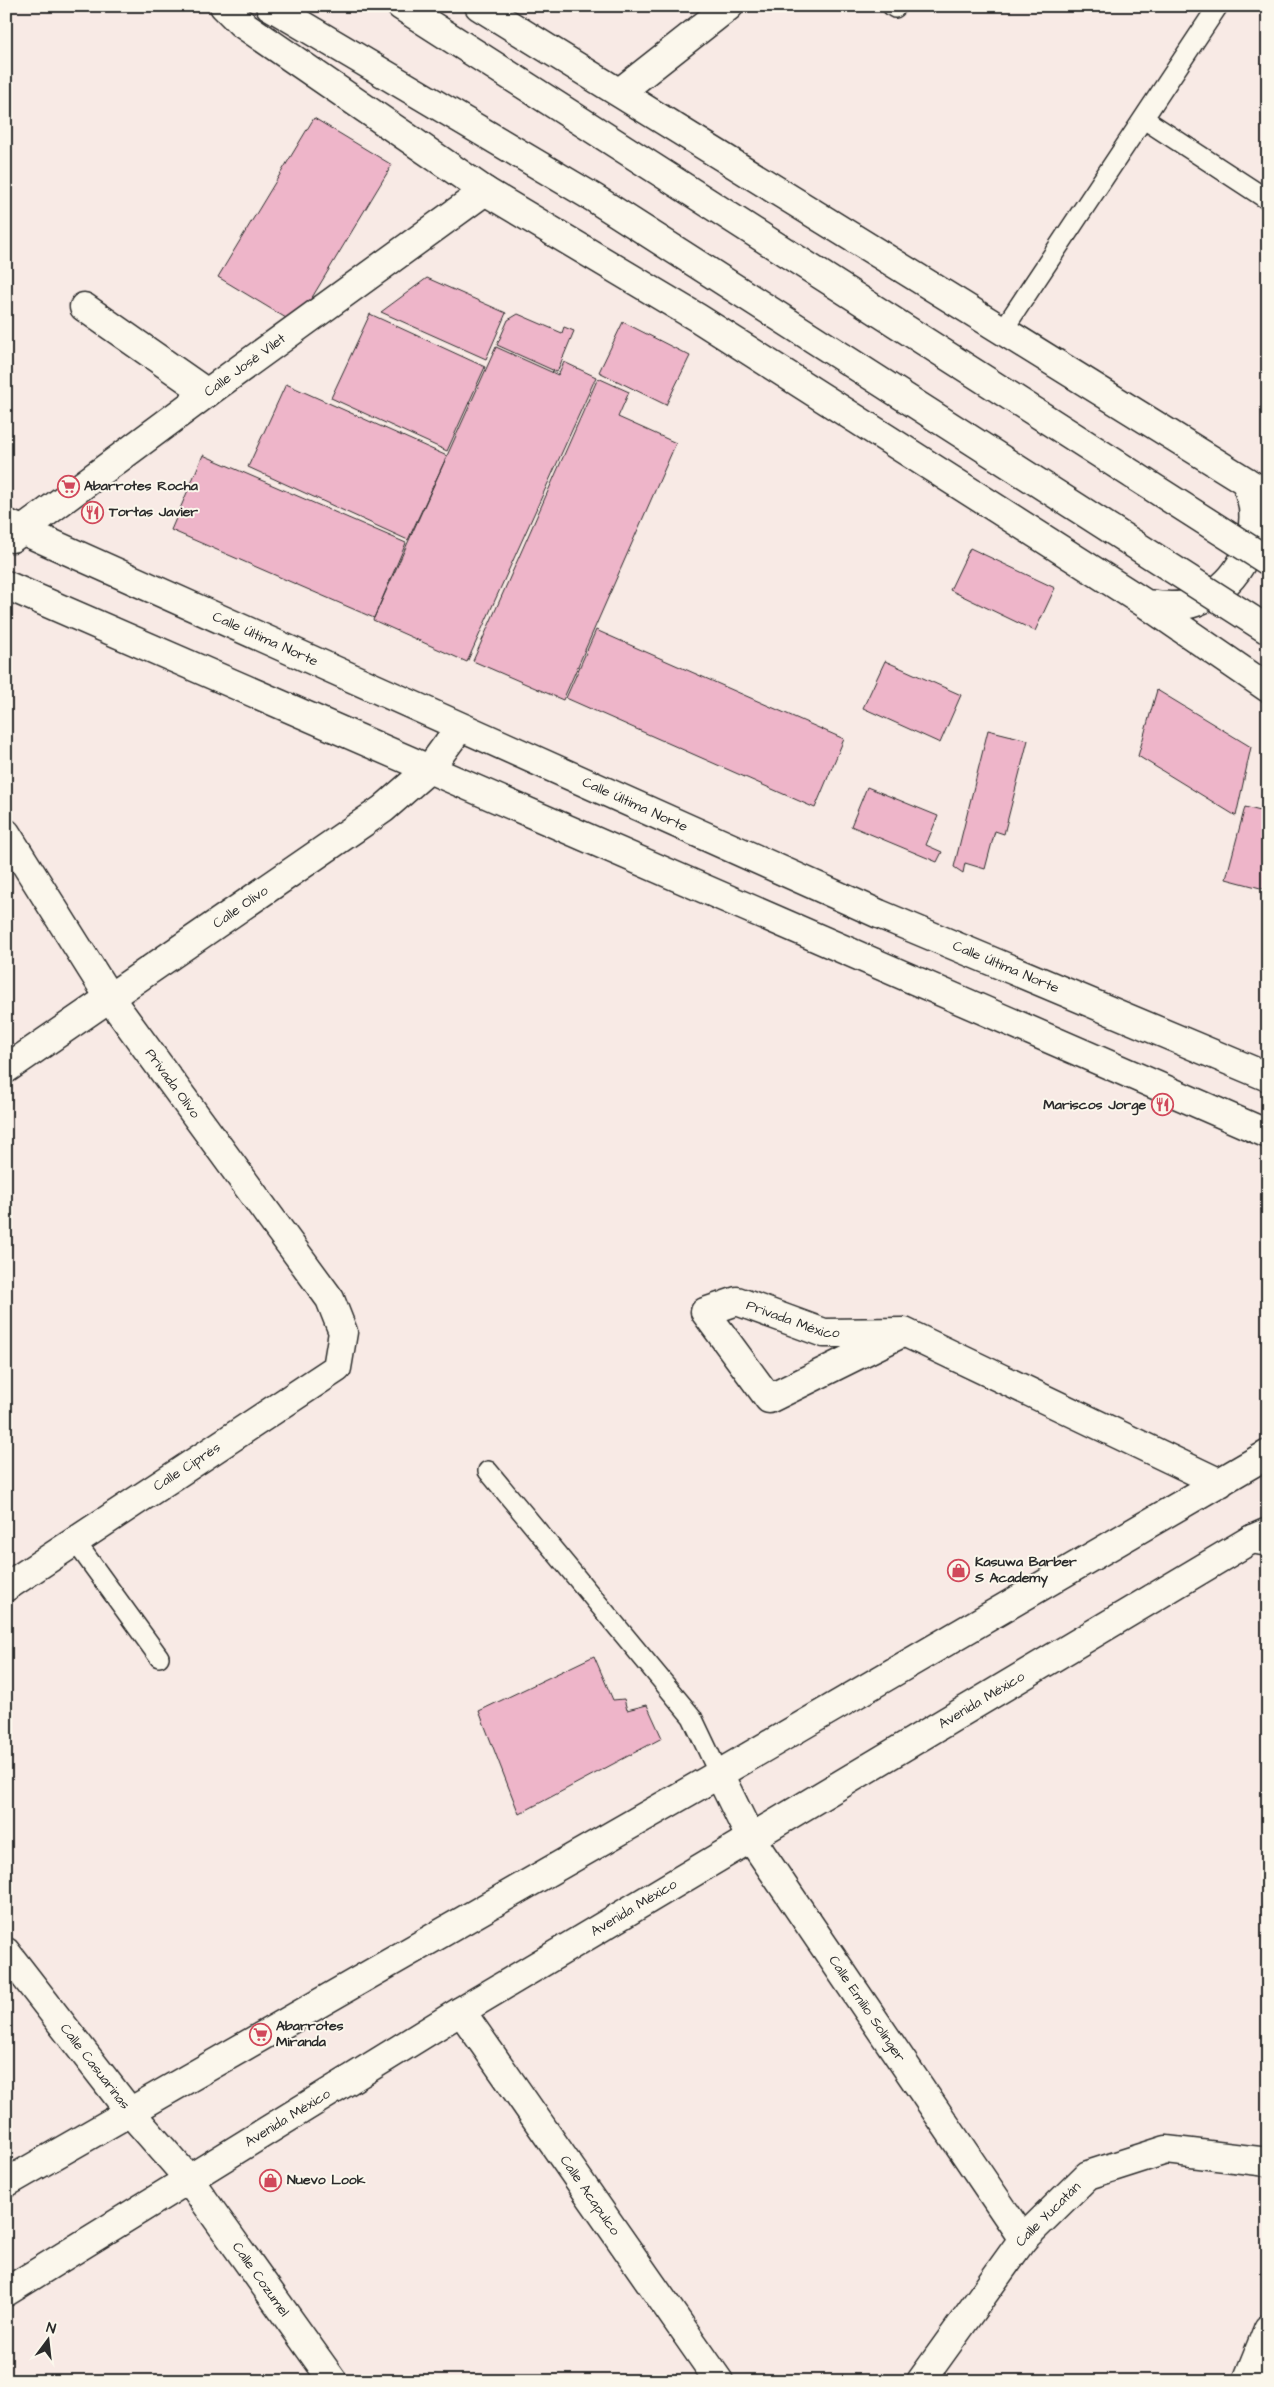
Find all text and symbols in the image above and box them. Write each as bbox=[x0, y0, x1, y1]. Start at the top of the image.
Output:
street label: Calle José Vilet bbox=[200, 329, 290, 402]
supermarket icon: Abarrotes Rocha bbox=[56, 474, 80, 498]
place label: Abarrotes Rocha bbox=[84, 476, 199, 496]
restaurant icon: Tortas Javier bbox=[81, 500, 105, 524]
place label: Tortas Javier bbox=[108, 502, 198, 522]
street label: Calle Última Norte bbox=[209, 607, 322, 672]
street label: Calle Última Norte bbox=[579, 772, 691, 837]
street label: Calle Olivo bbox=[209, 881, 273, 933]
street label: Calle Última Norte bbox=[949, 936, 1062, 998]
street label: Privada Olivo bbox=[140, 1045, 205, 1123]
restaurant icon: Mariscos Jorge bbox=[1150, 1093, 1174, 1117]
place label: Mariscos Jorge bbox=[1043, 1095, 1146, 1116]
street label: Privada México bbox=[743, 1295, 840, 1343]
street label: Calle Ciprés bbox=[149, 1438, 225, 1496]
place label: Kasuwa Barber S Academy bbox=[974, 1552, 1077, 1588]
shop icon: Kasuwa Barber S Academy bbox=[947, 1558, 971, 1582]
street label: Avenida México bbox=[935, 1667, 1029, 1734]
street label: Avenida México bbox=[587, 1874, 681, 1941]
street label: Calle Emilio Solinger bbox=[823, 1952, 910, 2066]
place label: Abarrotes Miranda bbox=[276, 2016, 344, 2052]
street label: Calle Casuarinas bbox=[55, 2019, 135, 2114]
supermarket icon: Abarrotes Miranda bbox=[248, 2022, 272, 2046]
street label: Avenida México bbox=[241, 2084, 334, 2152]
street label: Calle Acapulco bbox=[555, 2152, 625, 2240]
shop icon: Nuevo Look bbox=[259, 2168, 283, 2192]
place label: Nuevo Look bbox=[287, 2170, 366, 2190]
street label: Calle Yucatán bbox=[1011, 2177, 1085, 2251]
street label: Calle Cozumel bbox=[227, 2238, 294, 2321]
north arrow bbox=[22, 2314, 72, 2364]
text: N bbox=[44, 2318, 58, 2339]

